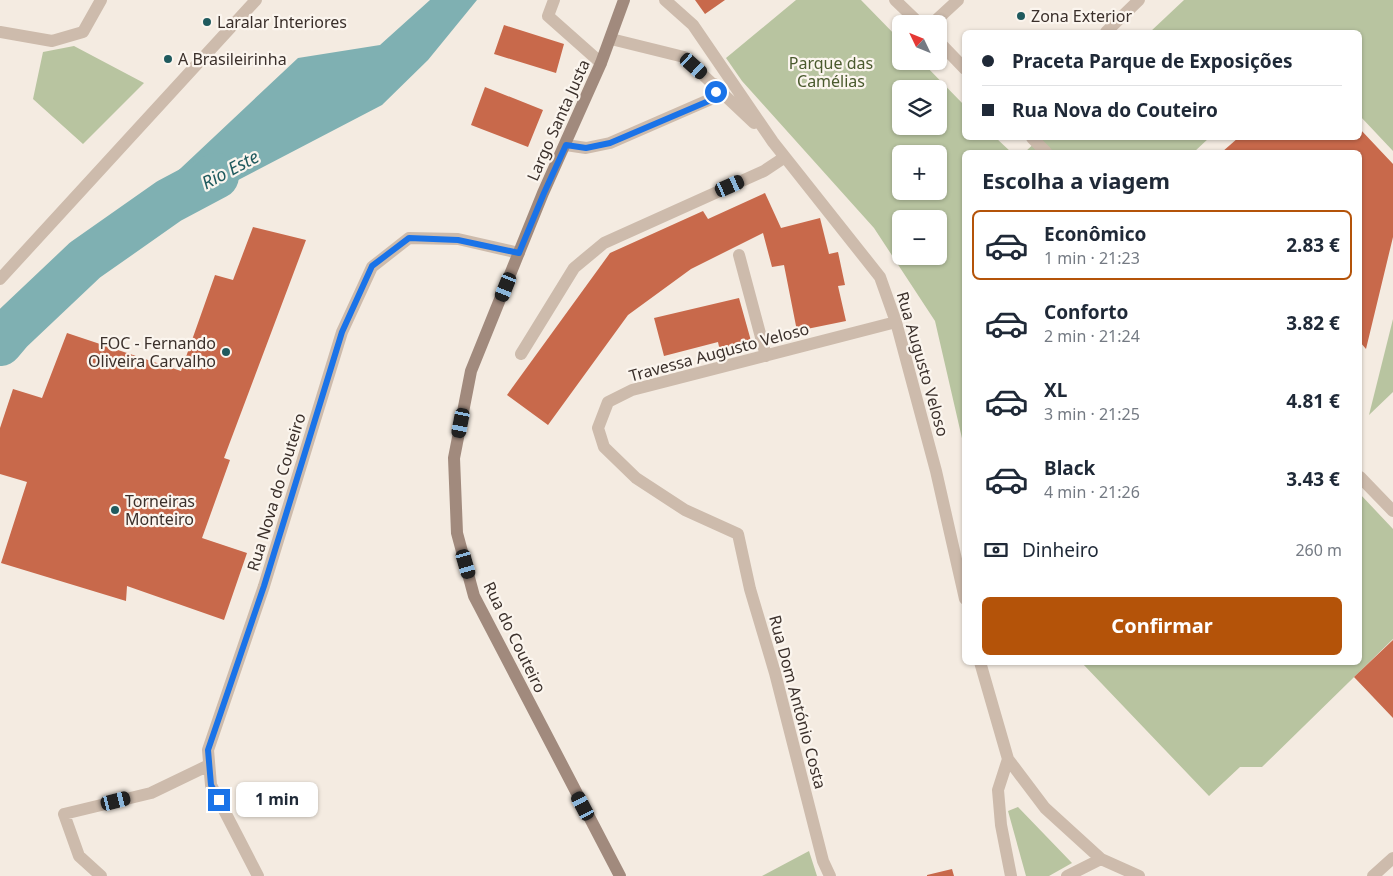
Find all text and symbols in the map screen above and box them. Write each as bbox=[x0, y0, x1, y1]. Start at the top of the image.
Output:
place label: Zona Exterior bbox=[1031, 5, 1132, 27]
marker: Zona Exterior bbox=[1015, 10, 1027, 22]
place label: Laralar Interiores bbox=[217, 11, 347, 33]
north arrow bbox=[892, 15, 948, 70]
map controls bbox=[892, 15, 947, 265]
marker: Laralar Interiores bbox=[201, 16, 213, 28]
place label: A Brasileirinha bbox=[178, 48, 287, 70]
text: Praceta Parque de Exposições bbox=[1012, 48, 1293, 74]
car bbox=[677, 50, 710, 82]
park label: Parque das Camélias bbox=[789, 52, 873, 92]
marker: A Brasileirinha bbox=[162, 53, 174, 65]
street label: Largo Santa Justa bbox=[521, 56, 595, 184]
button: layers bbox=[892, 80, 947, 135]
route start bbox=[705, 81, 727, 103]
text: Rua Nova do Couteiro bbox=[1012, 97, 1218, 123]
water label: Rio Este bbox=[197, 144, 263, 194]
button: + bbox=[892, 145, 947, 200]
text: Escolha a viagem bbox=[982, 165, 1170, 195]
car bbox=[713, 173, 746, 199]
button: − bbox=[892, 210, 947, 265]
text: Econômico bbox=[1044, 221, 1146, 247]
icon: car bbox=[984, 223, 1029, 268]
text: 2.83 € bbox=[1286, 232, 1340, 258]
text: 1 min · 21:23 bbox=[1044, 247, 1140, 269]
car bbox=[493, 270, 518, 304]
street label: Rua Augusto Veloso bbox=[892, 289, 954, 439]
text: Conforto bbox=[1044, 299, 1128, 325]
icon: car bbox=[984, 301, 1029, 346]
text: 3.82 € bbox=[1286, 310, 1340, 336]
street label: Travessa Augusto Veloso bbox=[627, 317, 811, 387]
text: 2 min · 21:24 bbox=[1044, 325, 1140, 347]
place label: FOC - Fernando Oliveira Carvalho bbox=[88, 332, 216, 372]
marker: FOC - Fernando Oliveira Carvalho bbox=[220, 346, 232, 358]
text: XL bbox=[1044, 377, 1067, 403]
icon: car bbox=[984, 379, 1029, 424]
text: 4.81 € bbox=[1286, 388, 1340, 414]
text: 3 min · 21:25 bbox=[1044, 403, 1140, 425]
car bbox=[450, 407, 471, 439]
street label: Rua Nova do Couteiro bbox=[242, 410, 310, 574]
text: Black bbox=[1044, 455, 1095, 481]
icon: car bbox=[984, 457, 1029, 502]
text: 3.43 € bbox=[1286, 466, 1340, 492]
text: 4 min · 21:26 bbox=[1044, 481, 1140, 503]
place label: Torneiras Monteiro bbox=[125, 490, 195, 530]
marker: Torneiras Monteiro bbox=[109, 504, 121, 516]
icon: cash bbox=[982, 536, 1010, 564]
text: Dinheiro bbox=[1022, 537, 1099, 563]
text: 260 m bbox=[1295, 539, 1342, 561]
car bbox=[454, 548, 477, 580]
street label: Rua do Couteiro bbox=[479, 578, 551, 696]
button: Confirmar bbox=[982, 597, 1342, 655]
street label: Rua Dom António Costa bbox=[764, 613, 832, 791]
callout: 1 min bbox=[236, 782, 319, 818]
text: 1 min bbox=[255, 788, 299, 810]
route end bbox=[208, 789, 230, 811]
car bbox=[569, 789, 596, 823]
car bbox=[99, 790, 132, 812]

